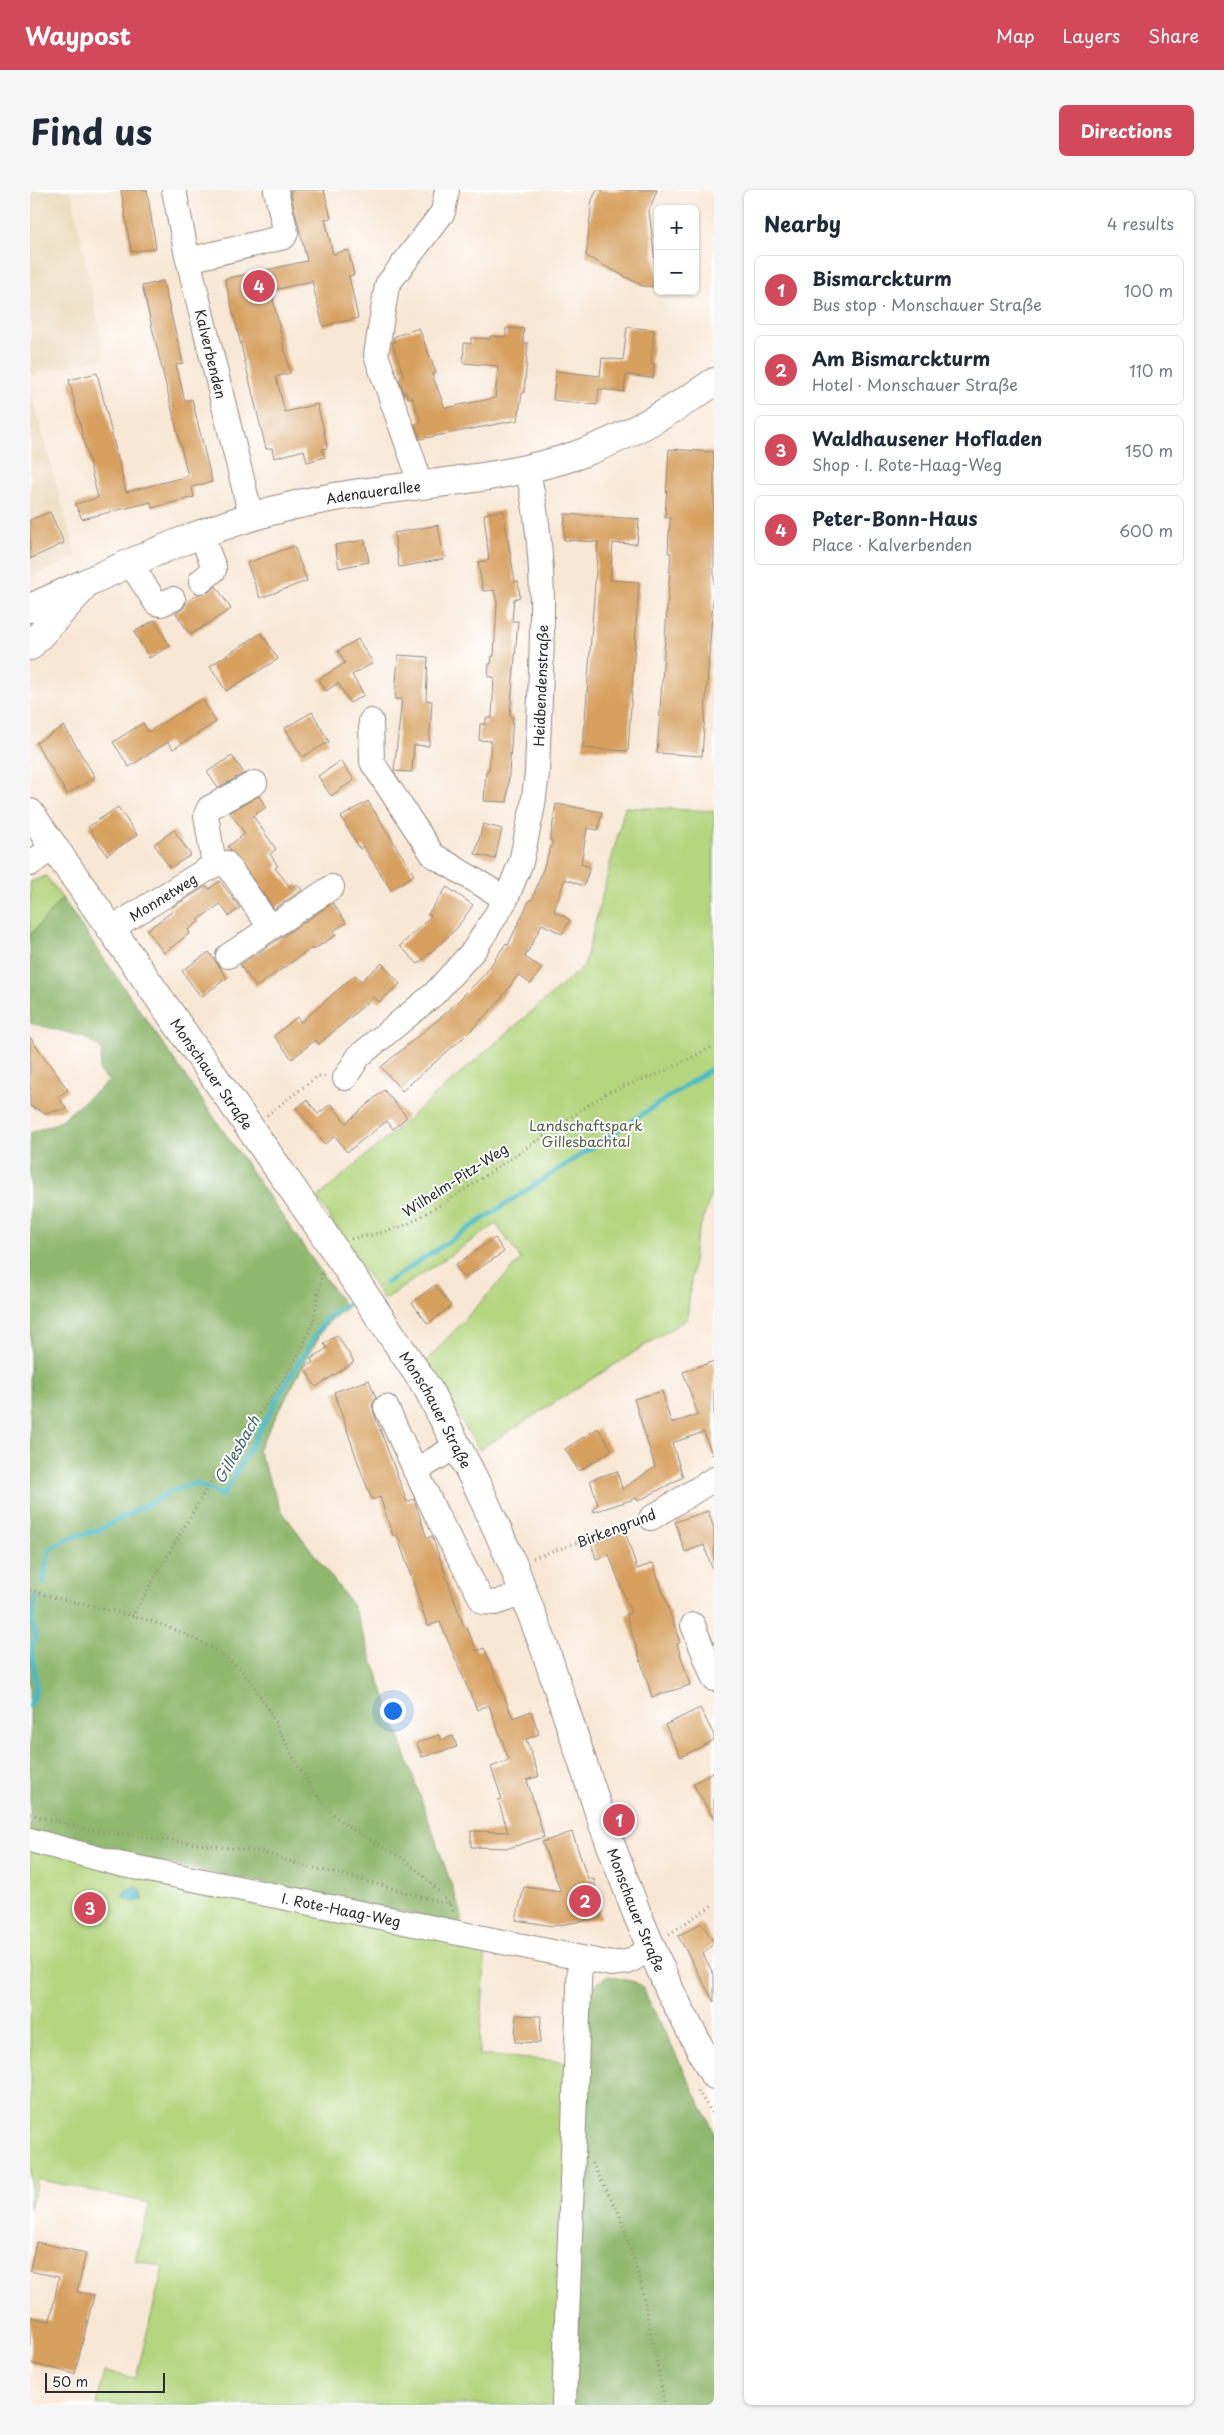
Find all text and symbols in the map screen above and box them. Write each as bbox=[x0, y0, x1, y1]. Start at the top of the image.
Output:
text: Waypost bbox=[25, 17, 131, 53]
text: Map bbox=[996, 22, 1035, 49]
text: Layers bbox=[1063, 22, 1120, 49]
text: Share bbox=[1148, 22, 1199, 49]
text: Find us bbox=[30, 104, 152, 157]
button: Directions bbox=[1059, 105, 1194, 156]
map controls bbox=[654, 205, 699, 295]
button: + bbox=[654, 205, 699, 250]
text: Nearby bbox=[764, 207, 841, 239]
text: 4 results bbox=[1107, 211, 1174, 235]
button: − bbox=[654, 250, 699, 295]
text: Bismarckturm bbox=[812, 264, 952, 292]
pin: 4 bbox=[243, 267, 275, 305]
text: 1 bbox=[777, 278, 785, 302]
text: 100 m bbox=[1124, 278, 1173, 302]
text: Bus stop · Monschauer Straße bbox=[812, 292, 1042, 316]
street label: Kalverbenden bbox=[190, 307, 232, 401]
text: Am Bismarckturm bbox=[812, 344, 990, 372]
text: 2 bbox=[775, 358, 787, 382]
text: 110 m bbox=[1130, 358, 1173, 382]
text: Hotel · Monschauer Straße bbox=[812, 372, 1018, 396]
text: Waldhausener Hofladen bbox=[812, 424, 1042, 452]
text: 3 bbox=[776, 438, 786, 462]
text: 150 m bbox=[1125, 438, 1173, 462]
text: Shop · I. Rote-Haag-Weg bbox=[812, 452, 1002, 476]
street label: Adenauerallee bbox=[324, 475, 421, 509]
text: Peter-Bonn-Haus bbox=[812, 504, 978, 532]
text: 4 bbox=[776, 518, 786, 542]
text: 600 m bbox=[1119, 518, 1173, 542]
text: Place · Kalverbenden bbox=[812, 532, 972, 556]
street label: Heidbendenstraße bbox=[527, 625, 553, 747]
street label: Monnetweg bbox=[125, 868, 201, 926]
street label: Monschauer Straße bbox=[166, 1014, 258, 1134]
park label: Landschaftspark Gillesbachtal bbox=[529, 1115, 643, 1152]
street label: Wilhelm-Pitz-Weg bbox=[398, 1138, 512, 1222]
street label: Monschauer Straße bbox=[395, 1347, 477, 1472]
water label: Gillesbach bbox=[207, 1411, 265, 1487]
street label: Birkengrund bbox=[573, 1503, 659, 1553]
your location bbox=[380, 1698, 406, 1724]
pin: 1 bbox=[603, 1801, 635, 1839]
street label: Monschauer Straße bbox=[602, 1845, 671, 1975]
pin: 2 bbox=[569, 1882, 601, 1920]
street label: I. Rote-Haag-Weg bbox=[280, 1887, 403, 1932]
pin: 3 bbox=[74, 1889, 106, 1927]
scale bar bbox=[45, 2370, 165, 2393]
text: 50 m bbox=[52, 2371, 88, 2392]

